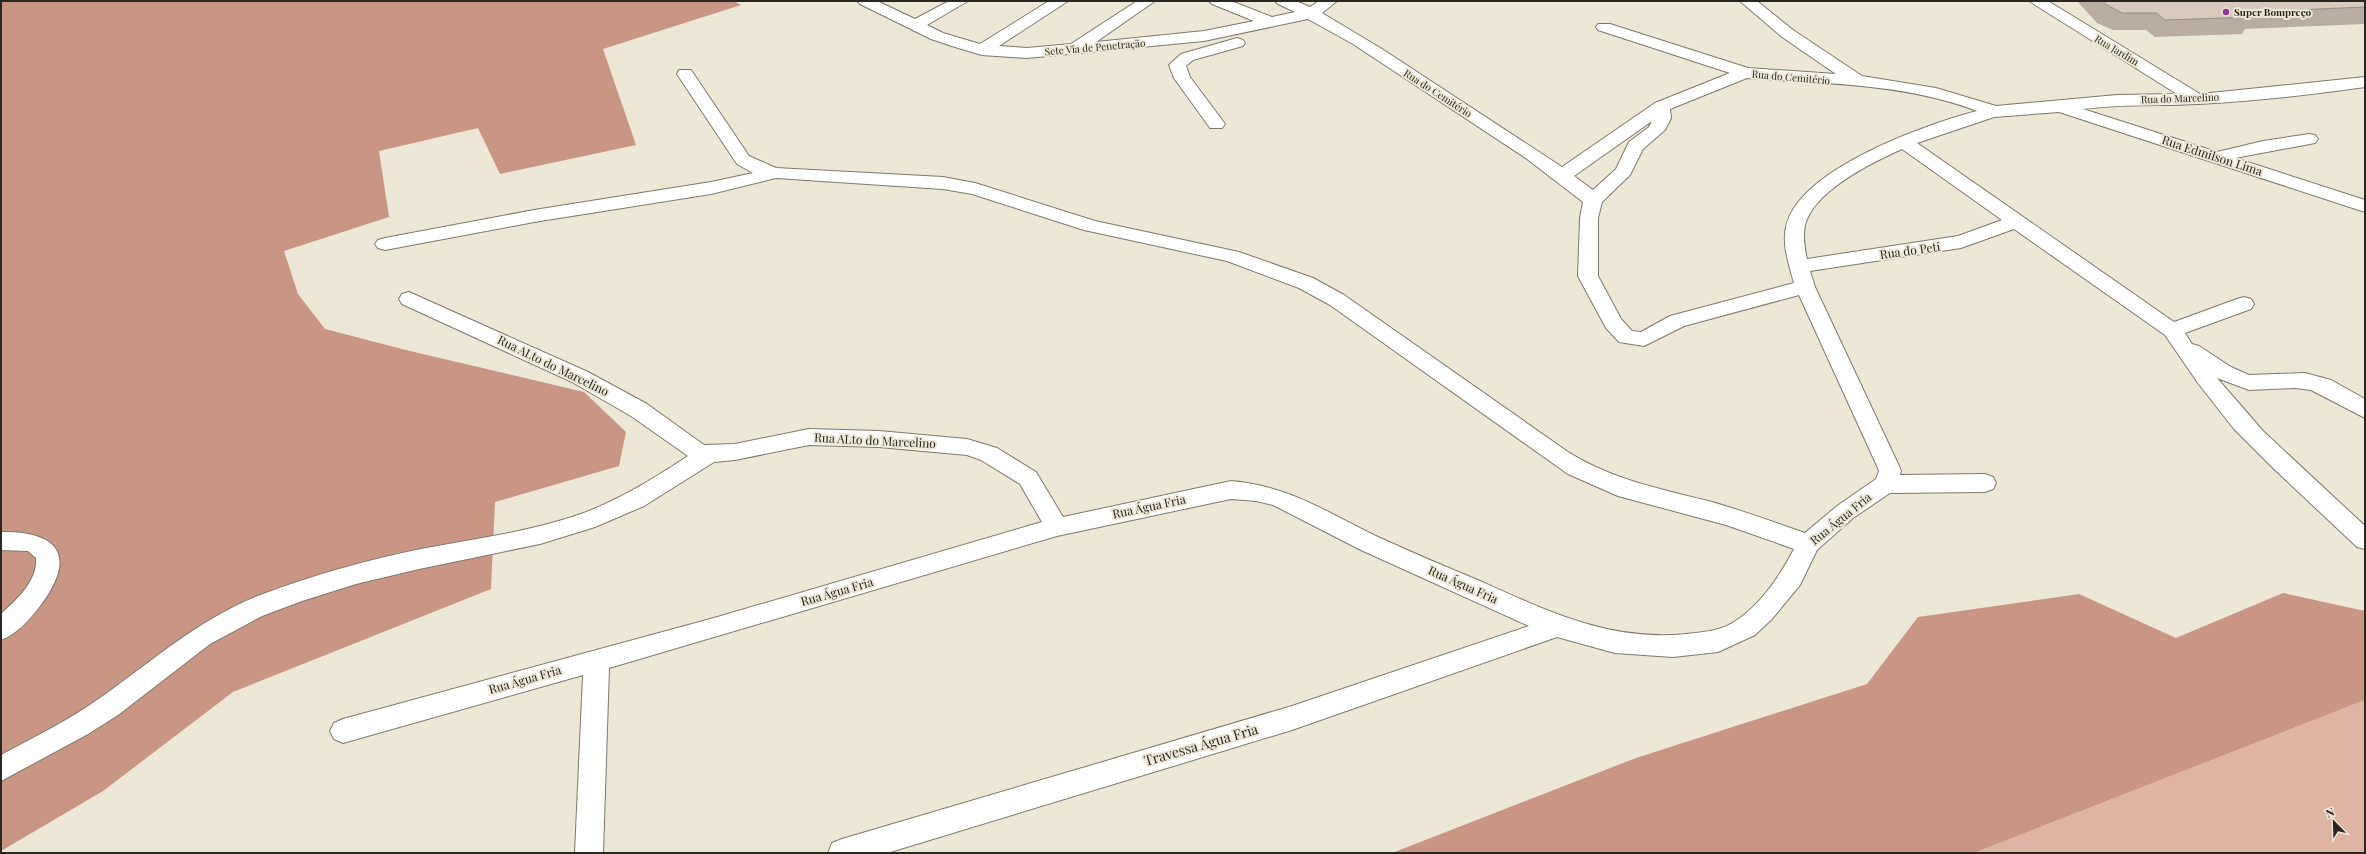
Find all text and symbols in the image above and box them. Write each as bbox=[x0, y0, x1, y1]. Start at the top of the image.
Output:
place label: Super Bompreço bbox=[2234, 5, 2312, 19]
marker: Super Bompreço bbox=[2221, 7, 2231, 17]
street label: Rua Jardim bbox=[2092, 31, 2142, 69]
street label: Sete Via de Penetração bbox=[1044, 36, 1146, 58]
street label: Rua do Cemitério bbox=[1401, 66, 1475, 121]
street label: Rua do Cemitério bbox=[1751, 67, 1831, 87]
street label: Rua do Marcelino bbox=[2141, 90, 2220, 106]
street label: Rua Edmilson Lima bbox=[2160, 131, 2265, 179]
street label: Rua do Peti bbox=[1879, 238, 1942, 262]
street label: Rua ALto do Marcelino bbox=[495, 331, 612, 399]
street label: Rua ALto do Marcelino bbox=[814, 429, 937, 451]
street label: Rua Água Fria bbox=[1806, 489, 1874, 548]
street label: Rua Água Fria bbox=[1111, 490, 1187, 522]
street label: Rua Água Fria bbox=[1426, 562, 1501, 607]
street label: Rua Água Fria bbox=[799, 573, 875, 609]
street label: Rua Água Fria bbox=[487, 661, 563, 697]
street label: Travessa Água Fria bbox=[1142, 719, 1260, 770]
north arrow bbox=[2314, 802, 2354, 842]
text: N bbox=[2323, 804, 2337, 821]

